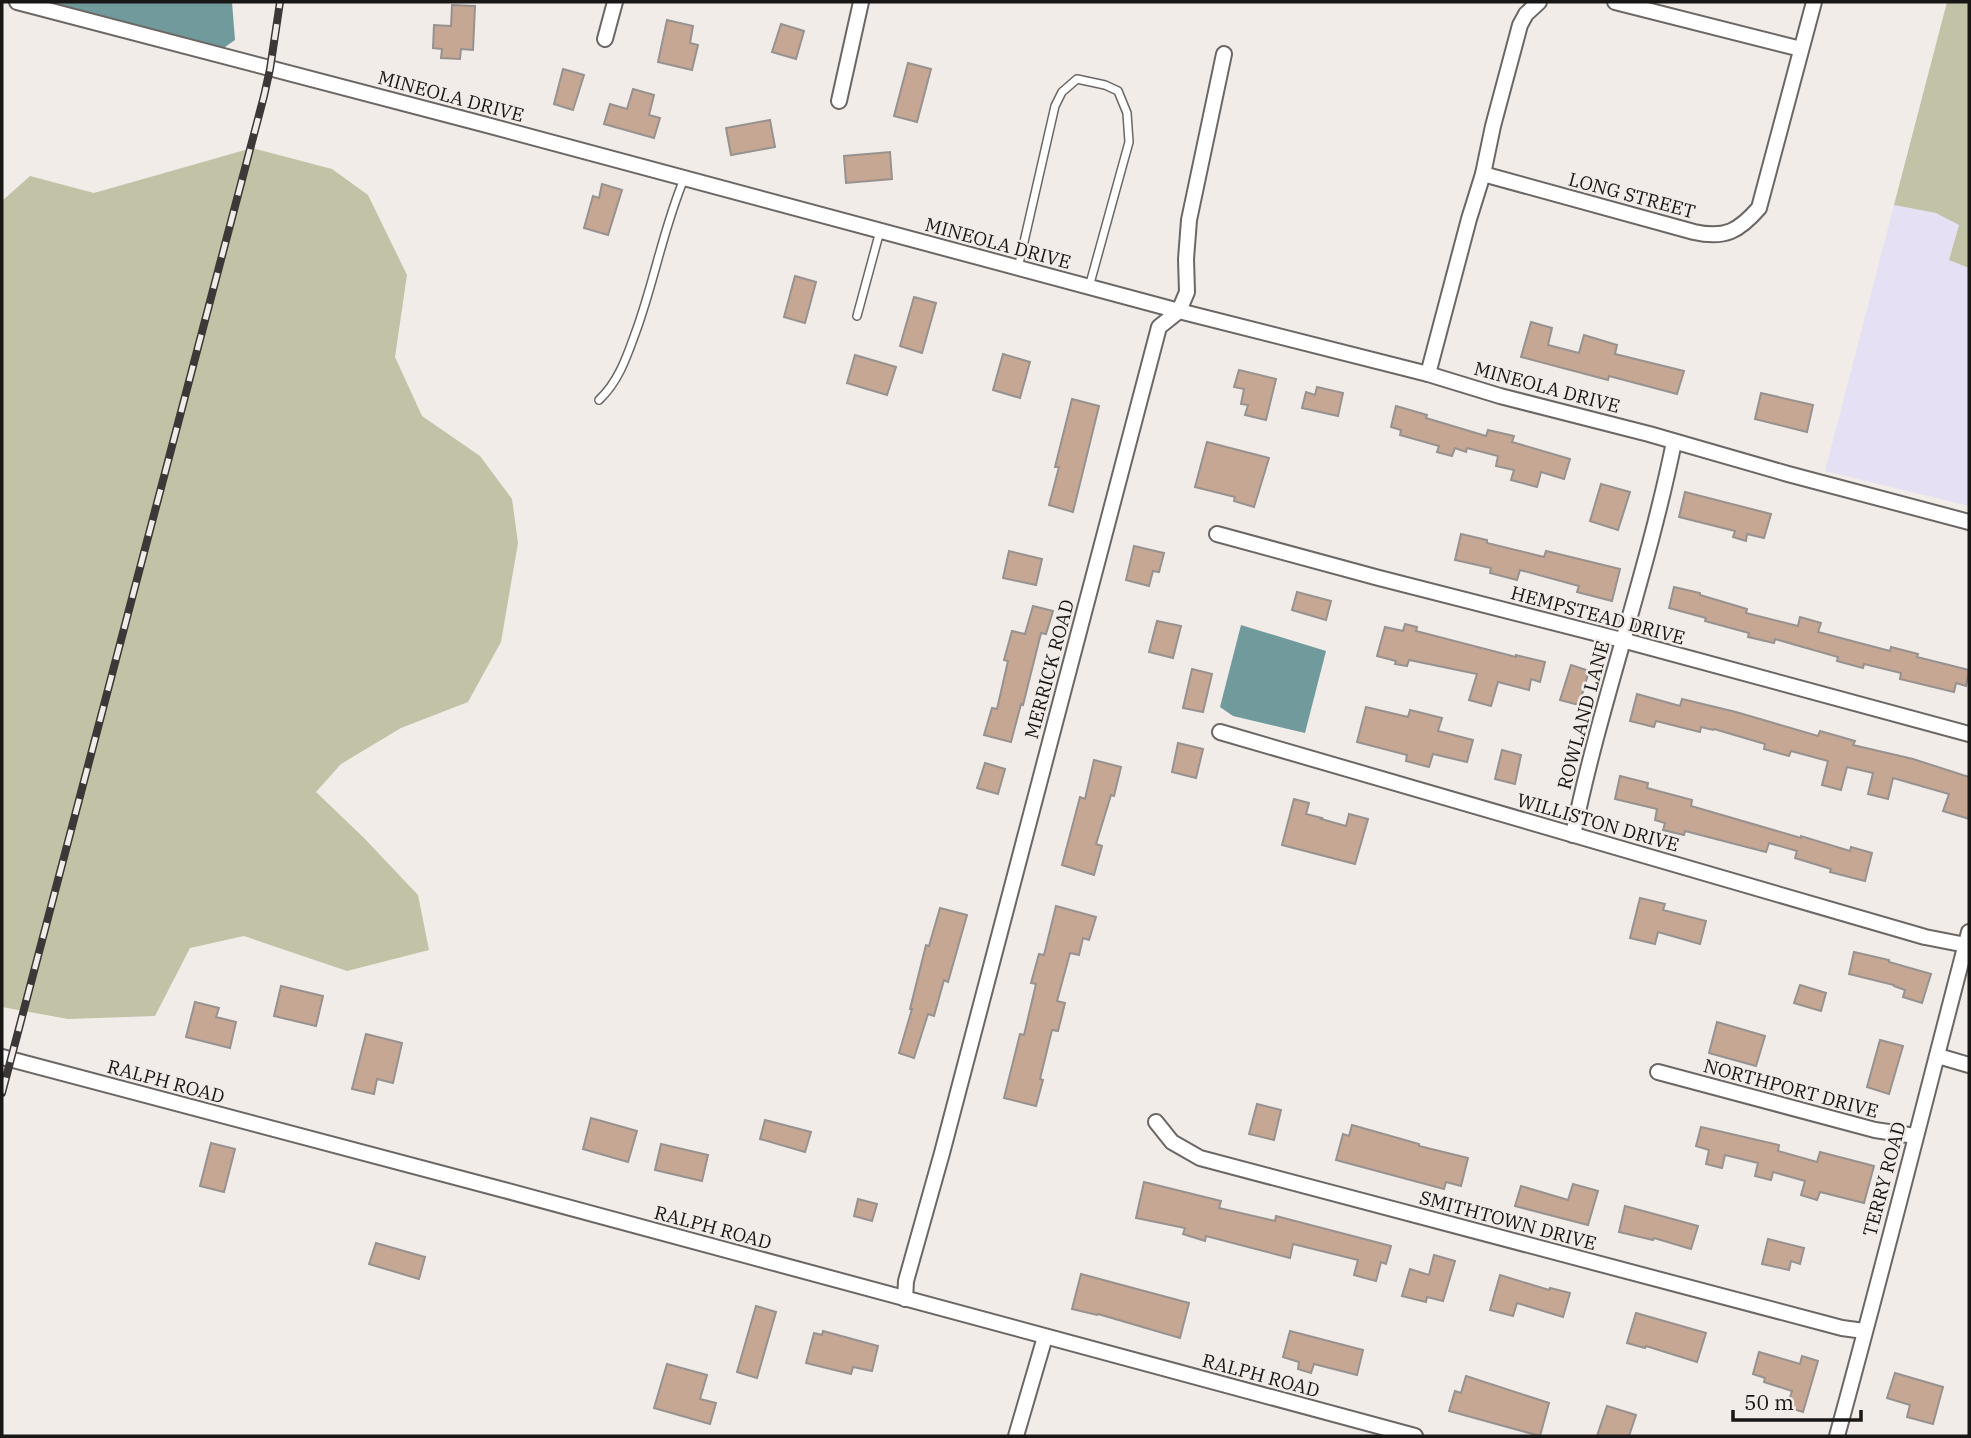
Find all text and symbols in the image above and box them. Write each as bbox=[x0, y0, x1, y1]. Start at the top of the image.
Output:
street label: MINEOLA DRIVE bbox=[375, 65, 527, 127]
street label: LONG STREET bbox=[1566, 167, 1698, 223]
street label: MINEOLA DRIVE bbox=[922, 212, 1074, 274]
street label: MINEOLA DRIVE bbox=[1471, 356, 1623, 418]
street label: HEMPSTEAD DRIVE bbox=[1508, 580, 1688, 650]
street label: MERRICK ROAD bbox=[1019, 597, 1079, 741]
street label: ROWLAND LANE bbox=[1552, 638, 1614, 792]
street label: WILLISTON DRIVE bbox=[1514, 787, 1682, 857]
street label: NORTHPORT DRIVE bbox=[1701, 1053, 1881, 1123]
street label: RALPH ROAD bbox=[105, 1054, 227, 1108]
street label: TERRY ROAD bbox=[1857, 1119, 1911, 1239]
street label: SMITHTOWN DRIVE bbox=[1417, 1185, 1599, 1255]
street label: RALPH ROAD bbox=[652, 1200, 774, 1254]
street label: RALPH ROAD bbox=[1200, 1348, 1322, 1402]
scale bar bbox=[1733, 1378, 1861, 1422]
text: 50 m bbox=[1744, 1388, 1794, 1416]

